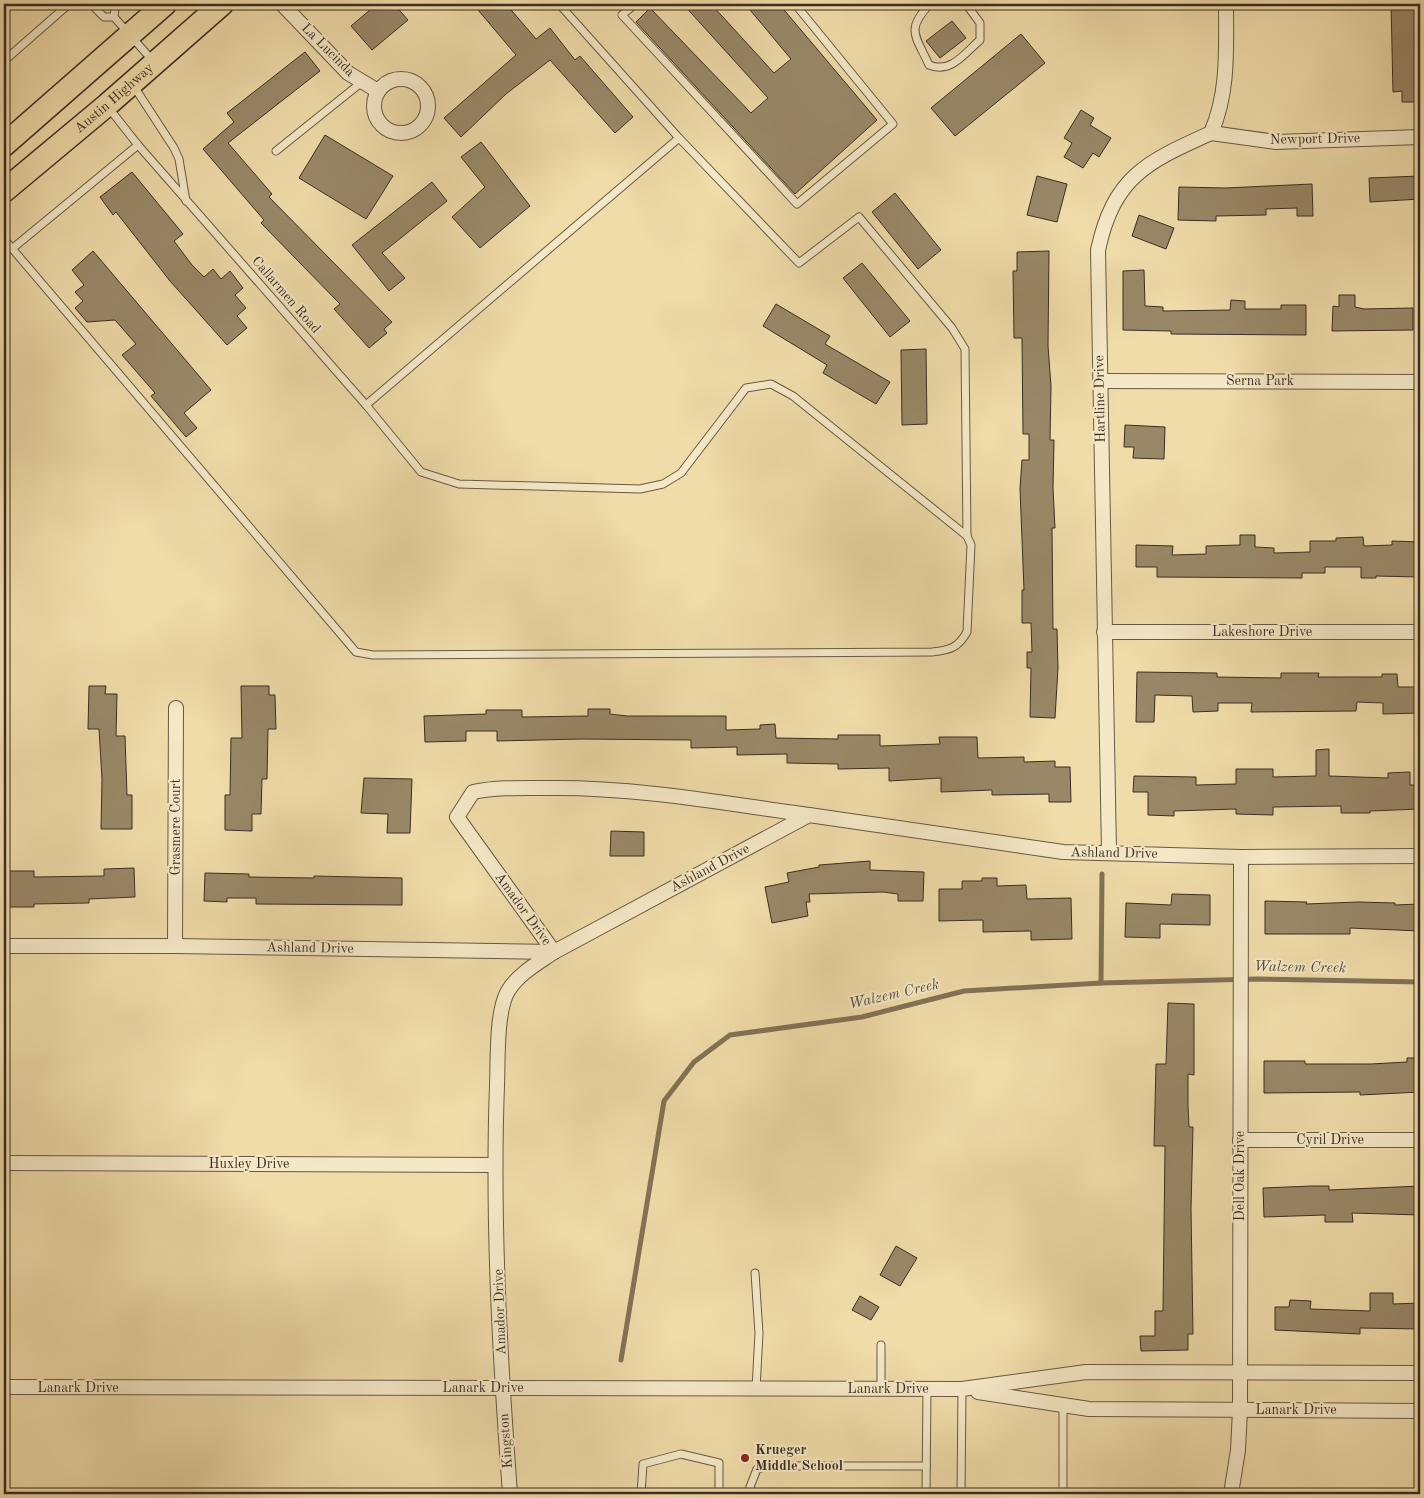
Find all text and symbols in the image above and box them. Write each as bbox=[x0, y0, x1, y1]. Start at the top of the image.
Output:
street label: La Lucinda bbox=[299, 21, 357, 79]
street label: Austin Highway bbox=[72, 60, 157, 136]
street label: Newport Drive bbox=[1270, 131, 1360, 147]
street label: Callarmen Road bbox=[249, 254, 323, 336]
street label: Hartline Drive bbox=[1092, 355, 1108, 443]
street label: Serna Park bbox=[1226, 374, 1294, 388]
street label: Lakeshore Drive bbox=[1212, 625, 1312, 639]
street label: Grasmere Court bbox=[169, 778, 183, 875]
street label: Ashland Drive bbox=[668, 841, 752, 895]
street label: Ashland Drive bbox=[1070, 845, 1158, 861]
street label: Amador Drive bbox=[492, 870, 554, 948]
street label: Ashland Drive bbox=[266, 940, 354, 956]
water label: Walzem Creek bbox=[1254, 960, 1346, 976]
water label: Walzem Creek bbox=[847, 977, 941, 1013]
street label: Dell Oak Drive bbox=[1233, 1131, 1247, 1221]
street label: Cyril Drive bbox=[1296, 1133, 1364, 1147]
street label: Huxley Drive bbox=[209, 1157, 289, 1171]
street label: Amador Drive bbox=[491, 1269, 509, 1355]
street label: Lanark Drive bbox=[37, 1381, 119, 1395]
street label: Lanark Drive bbox=[442, 1381, 524, 1395]
street label: Lanark Drive bbox=[847, 1382, 929, 1396]
street label: Lanark Drive bbox=[1255, 1403, 1337, 1417]
street label: Kingston bbox=[497, 1413, 515, 1469]
place label: Krueger Middle School bbox=[755, 1443, 843, 1473]
marker: Krueger Middle School bbox=[739, 1452, 751, 1464]

